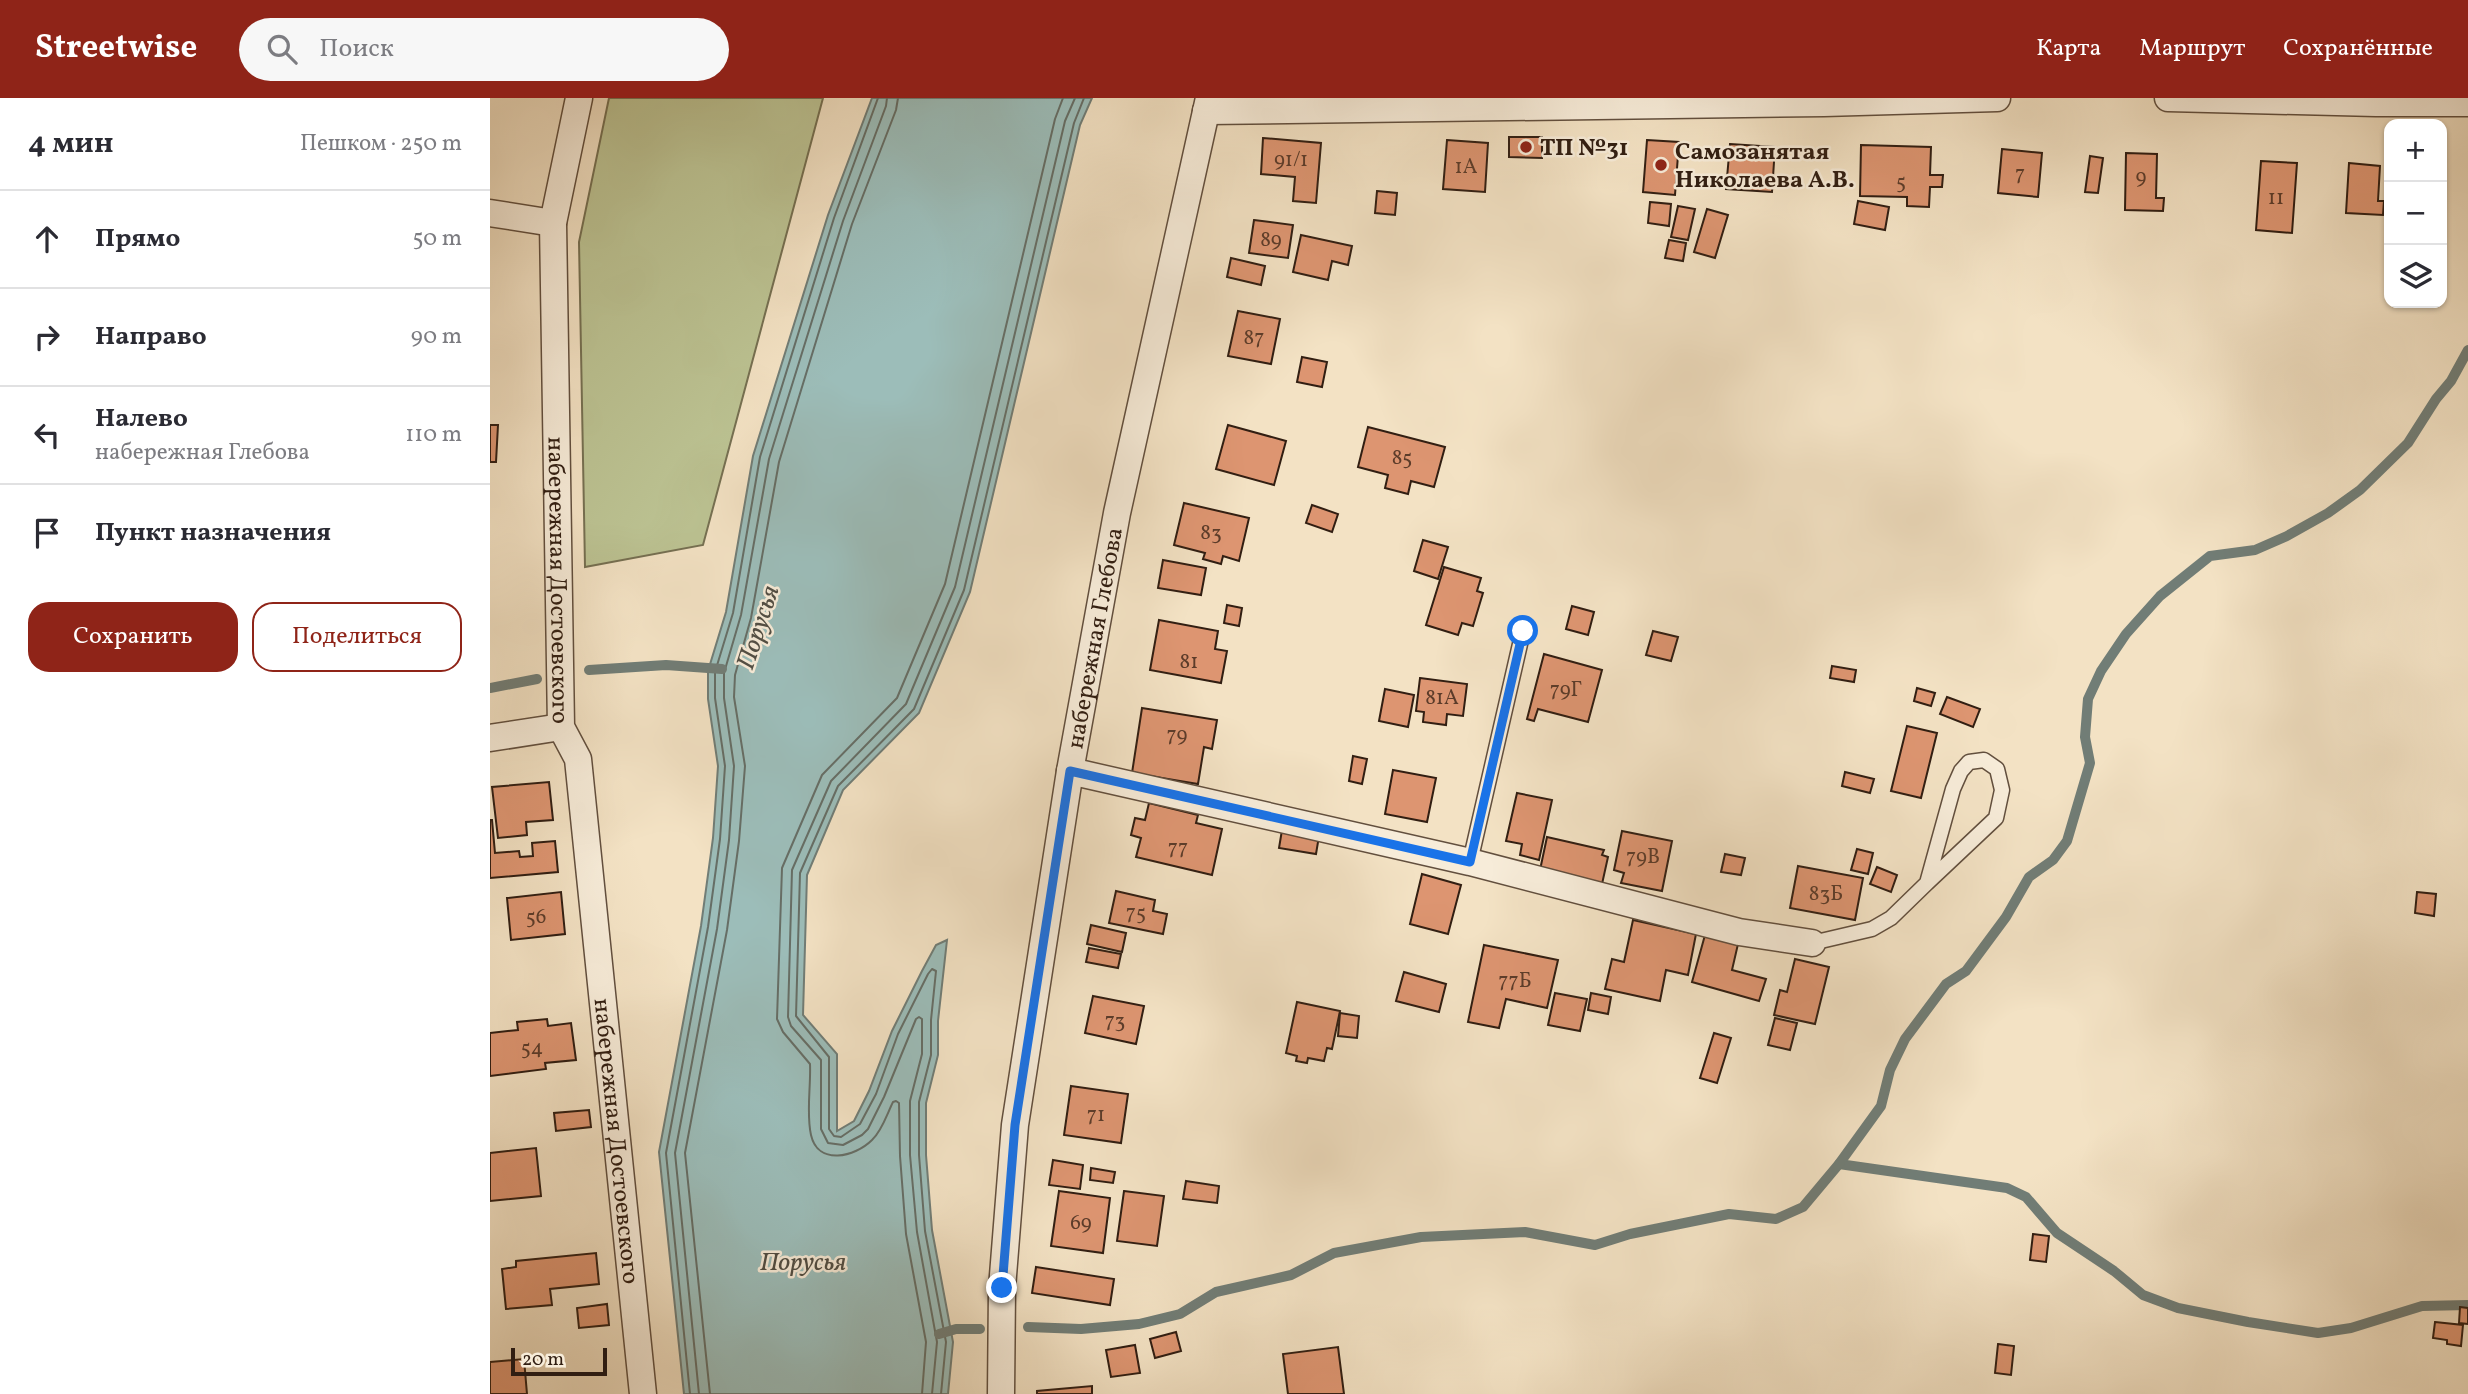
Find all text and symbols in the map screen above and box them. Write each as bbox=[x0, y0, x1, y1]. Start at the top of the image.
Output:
search box bbox=[239, 18, 729, 81]
text: Streetwise bbox=[35, 26, 197, 72]
icon: search bbox=[263, 30, 301, 68]
text: Поиск bbox=[319, 31, 394, 67]
text: Карта bbox=[2036, 32, 2101, 66]
text: Маршрут bbox=[2139, 32, 2245, 66]
text: Сохранённые bbox=[2283, 32, 2433, 66]
map controls bbox=[2384, 119, 2447, 308]
button: + bbox=[2384, 119, 2447, 182]
text: 4 мин bbox=[28, 123, 113, 165]
text: Пешком · 250 m bbox=[300, 128, 462, 160]
place label: ТП №31 bbox=[1540, 132, 1628, 166]
place label: Самозанятая Николаева А.В. bbox=[1675, 136, 1855, 198]
marker: ТП №31 bbox=[1518, 139, 1534, 155]
house number: 91/1 bbox=[1274, 146, 1308, 175]
house number: 1А bbox=[1455, 153, 1478, 182]
marker: Самозанятая Николаева А.В. bbox=[1653, 157, 1669, 173]
house number: 7 bbox=[2015, 160, 2025, 189]
house number: 9 bbox=[2136, 163, 2147, 192]
house number: 5 bbox=[1896, 168, 1906, 197]
button: − bbox=[2384, 182, 2447, 245]
house number: 11 bbox=[2268, 184, 2284, 213]
icon: ahead bbox=[28, 220, 66, 258]
text: Прямо bbox=[95, 221, 180, 257]
text: 50 m bbox=[413, 223, 462, 255]
house number: 89 bbox=[1260, 226, 1282, 255]
button: layers bbox=[2384, 245, 2447, 308]
icon: right bbox=[28, 318, 66, 356]
text: Направо bbox=[95, 319, 207, 355]
text: 90 m bbox=[411, 321, 462, 353]
house number: 87 bbox=[1244, 324, 1264, 353]
text: Налево bbox=[95, 401, 188, 437]
icon: left bbox=[28, 416, 66, 454]
text: 110 m bbox=[405, 419, 462, 451]
street label: набережная Достоевского bbox=[537, 436, 576, 724]
text: набережная Глебова bbox=[95, 437, 310, 469]
house number: 85 bbox=[1392, 444, 1412, 473]
icon: arrive bbox=[28, 514, 66, 552]
text: Пункт назначения bbox=[95, 515, 331, 551]
house number: 83 bbox=[1200, 519, 1222, 548]
street label: набережная Глебова bbox=[1059, 525, 1133, 752]
water label: Порусья bbox=[728, 581, 789, 674]
button: Сохранить bbox=[28, 602, 238, 672]
button: Поделиться bbox=[252, 602, 462, 672]
route start bbox=[1507, 615, 1538, 646]
house number: 81 bbox=[1180, 648, 1198, 677]
house number: 79Г bbox=[1550, 676, 1582, 705]
house number: 81А bbox=[1425, 684, 1459, 713]
house number: 79 bbox=[1167, 721, 1188, 750]
house number: 77 bbox=[1168, 834, 1188, 863]
house number: 79В bbox=[1626, 843, 1660, 872]
house number: 83Б bbox=[1809, 880, 1843, 909]
house number: 75 bbox=[1126, 899, 1146, 928]
house number: 56 bbox=[526, 903, 546, 932]
house number: 77Б bbox=[1498, 967, 1532, 996]
street label: набережная Достоевского bbox=[584, 997, 647, 1286]
house number: 73 bbox=[1105, 1007, 1125, 1036]
house number: 54 bbox=[521, 1034, 543, 1063]
house number: 71 bbox=[1087, 1101, 1105, 1130]
house number: 69 bbox=[1070, 1209, 1092, 1238]
water label: Порусья bbox=[760, 1245, 846, 1281]
route end bbox=[986, 1272, 1017, 1303]
scale bar bbox=[511, 1345, 607, 1377]
text: 20 m bbox=[522, 1347, 564, 1373]

